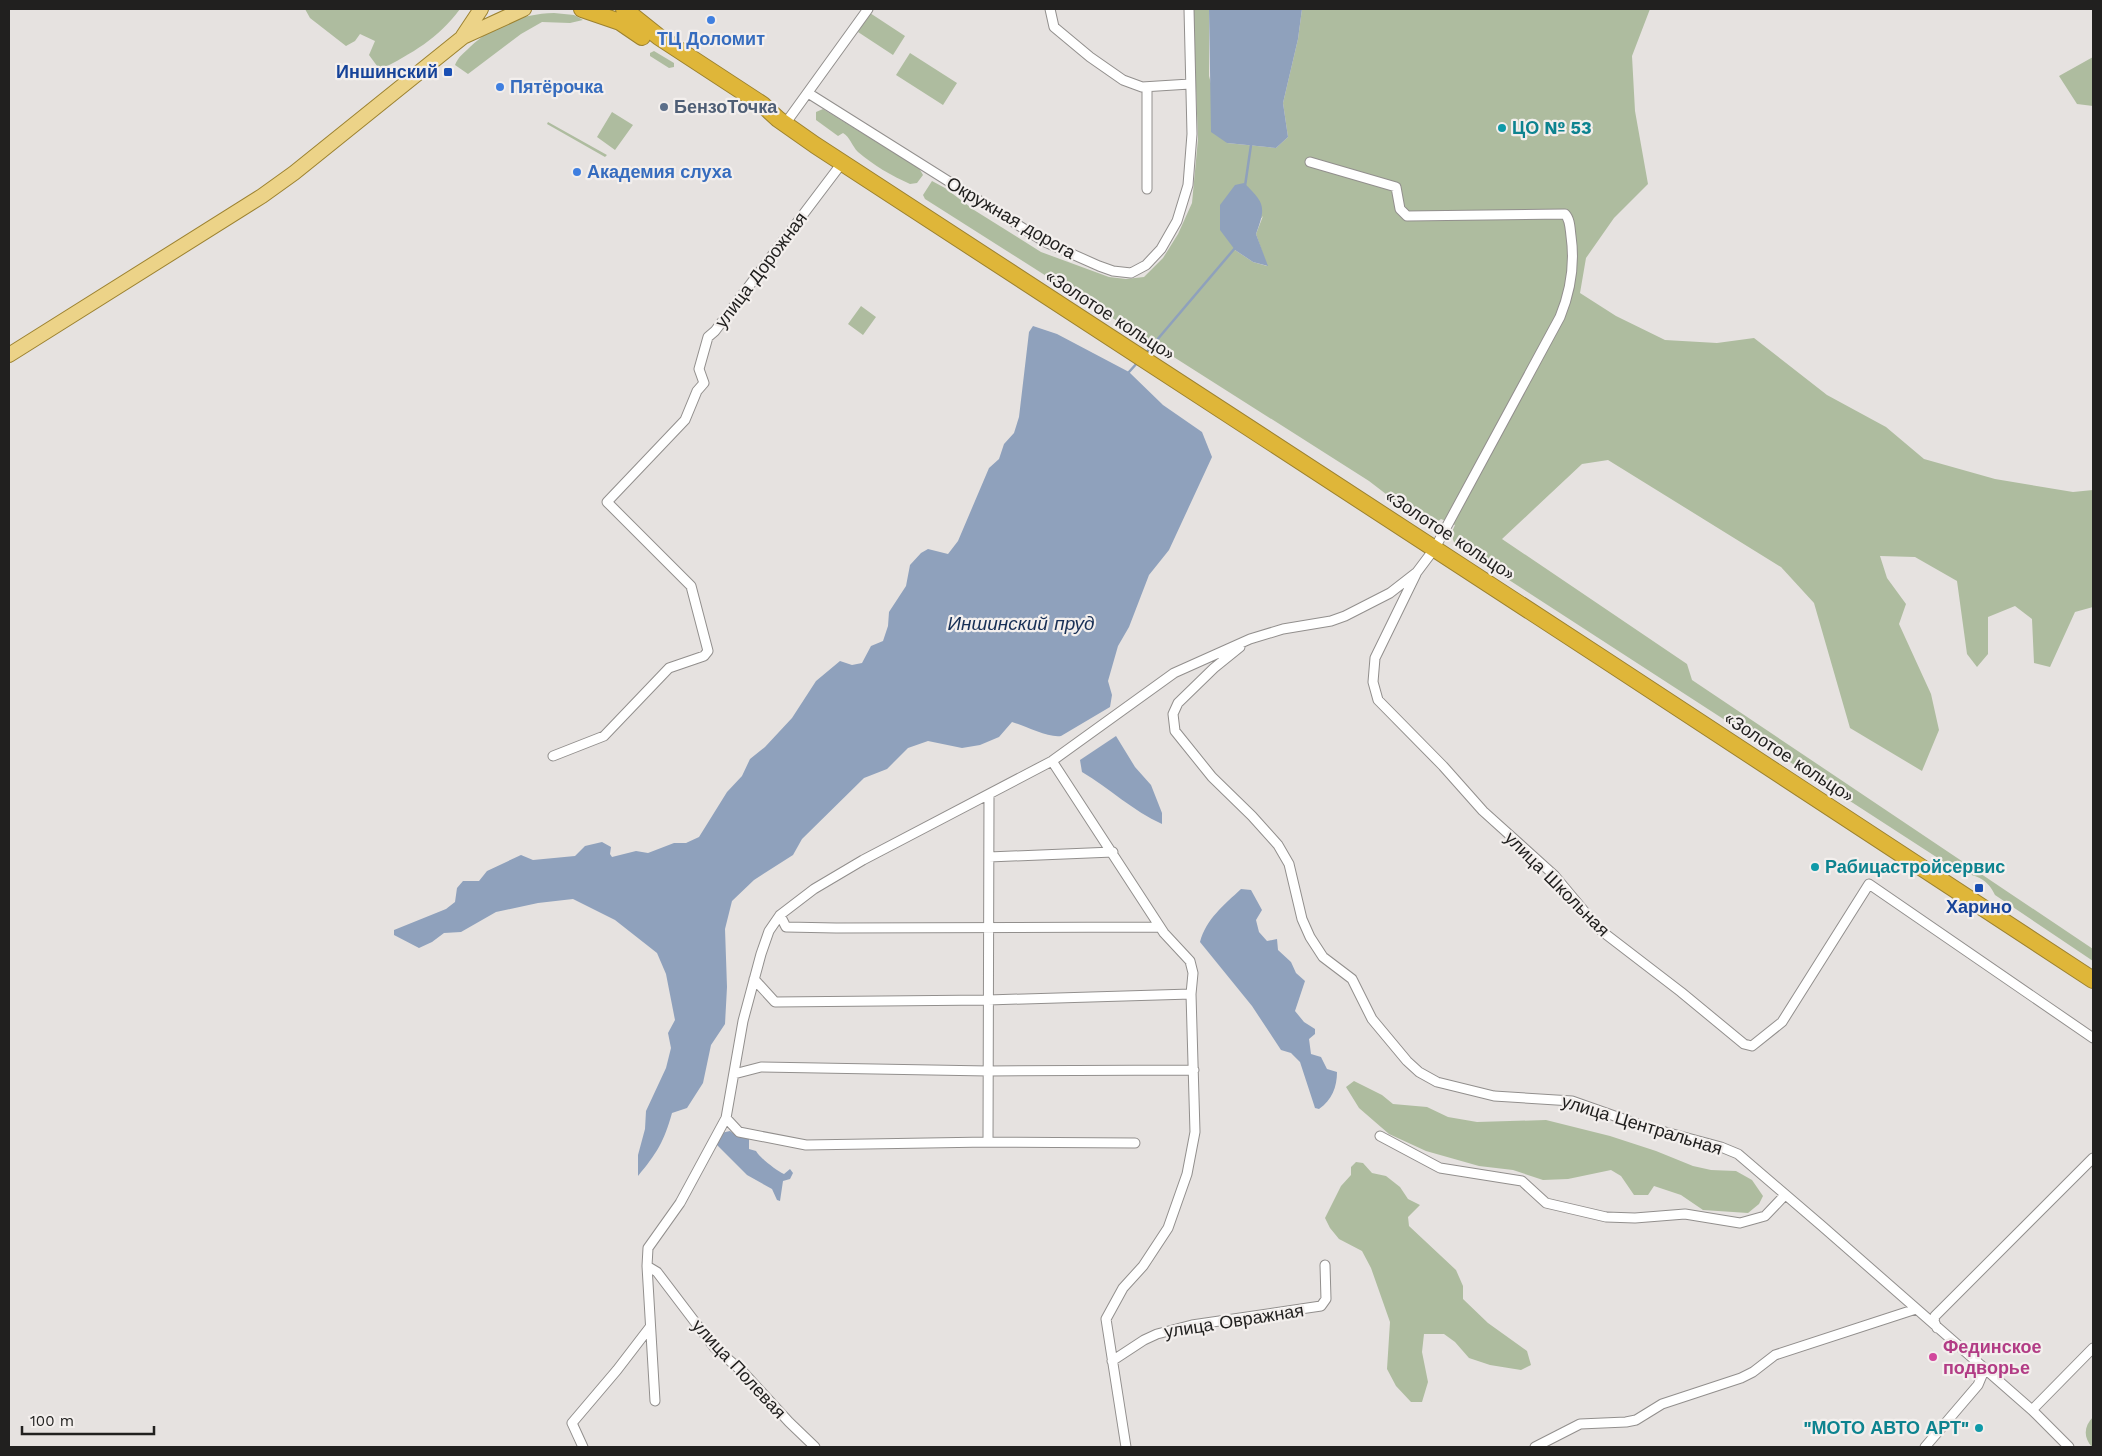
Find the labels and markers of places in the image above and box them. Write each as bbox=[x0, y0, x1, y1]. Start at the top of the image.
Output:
marker: ТЦ Доломит bbox=[705, 14, 717, 26]
place label: ТЦ Доломит bbox=[657, 28, 765, 49]
place label: Иншинский bbox=[336, 61, 438, 82]
marker: Иншинский bbox=[442, 66, 454, 78]
place label: Пятёрочка bbox=[510, 76, 604, 97]
marker: Пятёрочка bbox=[494, 81, 506, 93]
place label: БензоТочка bbox=[674, 96, 778, 117]
marker: БензоТочка bbox=[658, 101, 670, 113]
place label: ЦО № 53 bbox=[1512, 117, 1592, 138]
marker: ЦО № 53 bbox=[1496, 122, 1508, 134]
place label: Академия слуха bbox=[587, 161, 733, 182]
marker: Академия слуха bbox=[571, 166, 583, 178]
place label: Рабицастройсервис bbox=[1825, 856, 2005, 877]
marker: Рабицастройсервис bbox=[1809, 861, 1821, 873]
marker: Харино bbox=[1973, 882, 1985, 894]
place label: Харино bbox=[1946, 896, 2012, 917]
place label: Фединское подворье bbox=[1943, 1336, 2042, 1378]
marker: Фединское подворье bbox=[1927, 1351, 1939, 1363]
place label: "МОТО АВТО АРТ" bbox=[1803, 1417, 1969, 1438]
marker: "МОТО АВТО АРТ" bbox=[1973, 1422, 1985, 1434]

